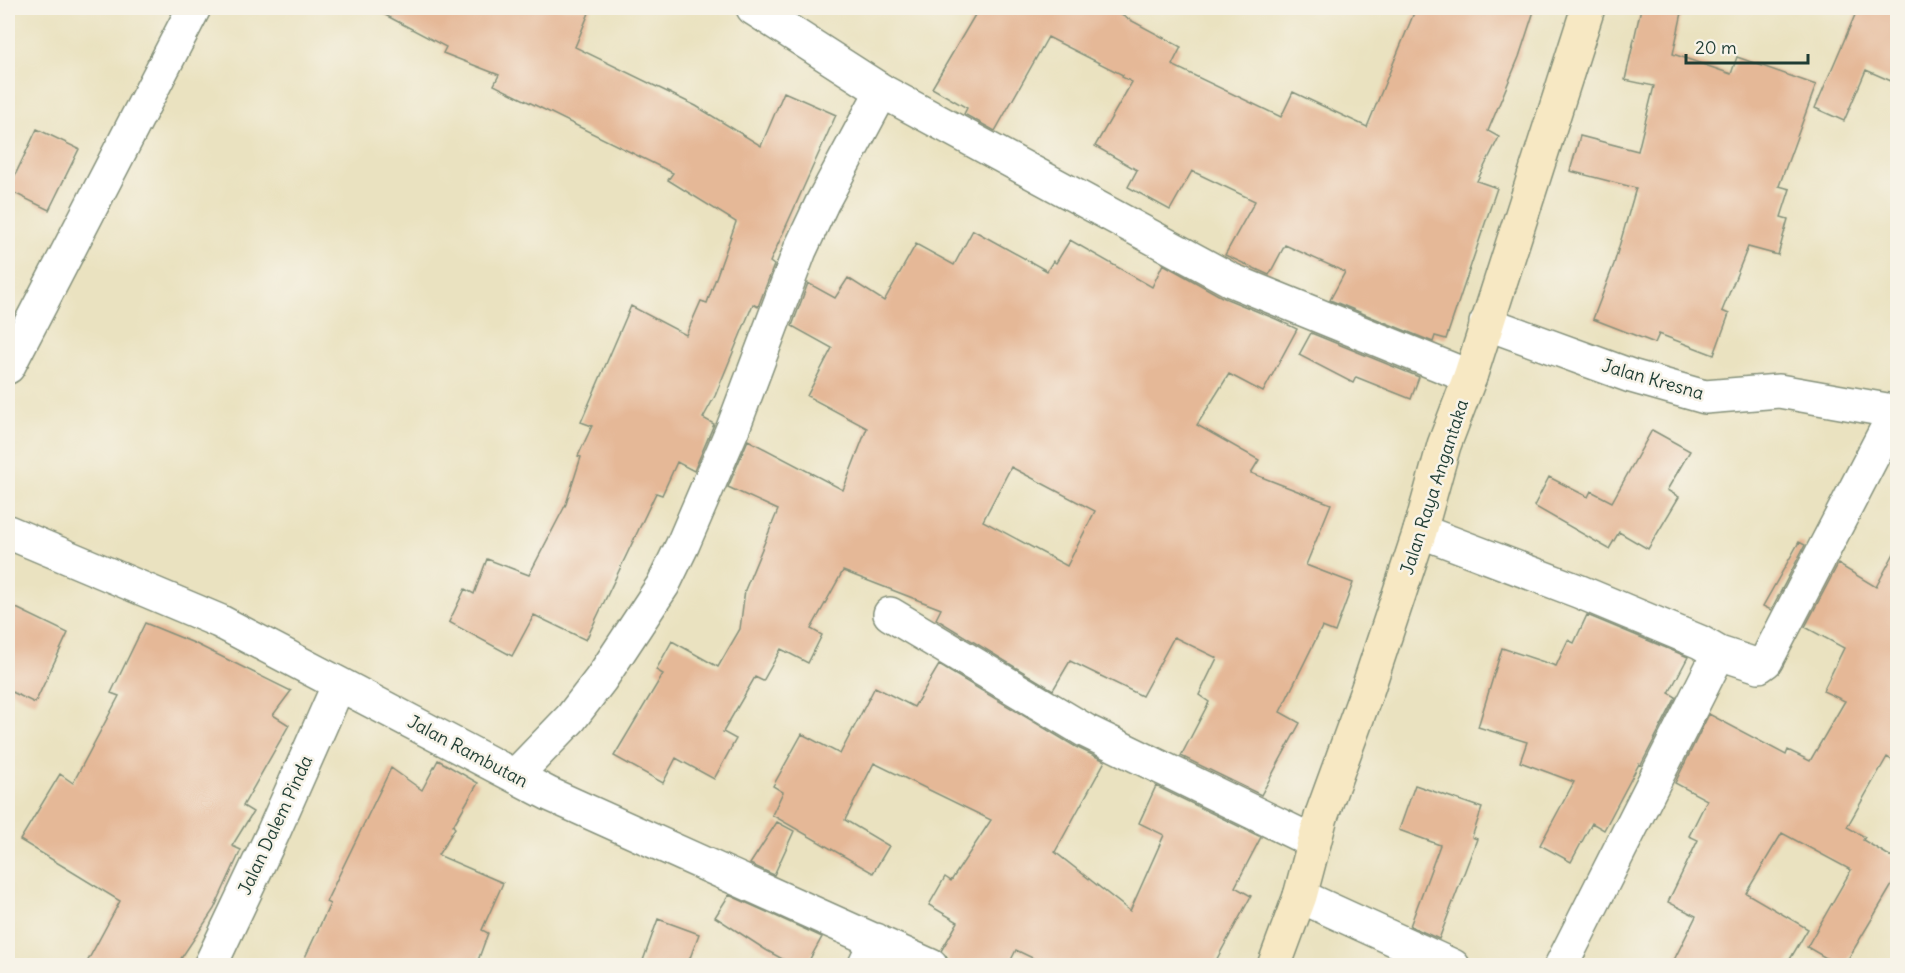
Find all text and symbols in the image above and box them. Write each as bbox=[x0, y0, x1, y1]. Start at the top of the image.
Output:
scale bar bbox=[1686, 27, 1808, 65]
text: 20 m bbox=[1695, 36, 1737, 59]
street label: Jalan Kresna bbox=[1599, 353, 1707, 405]
street label: Jalan Raya Angantaka bbox=[1395, 396, 1473, 578]
street label: Jalan Rambutan bbox=[404, 710, 532, 792]
street label: Jalan Dalem Pinda bbox=[233, 752, 317, 898]

